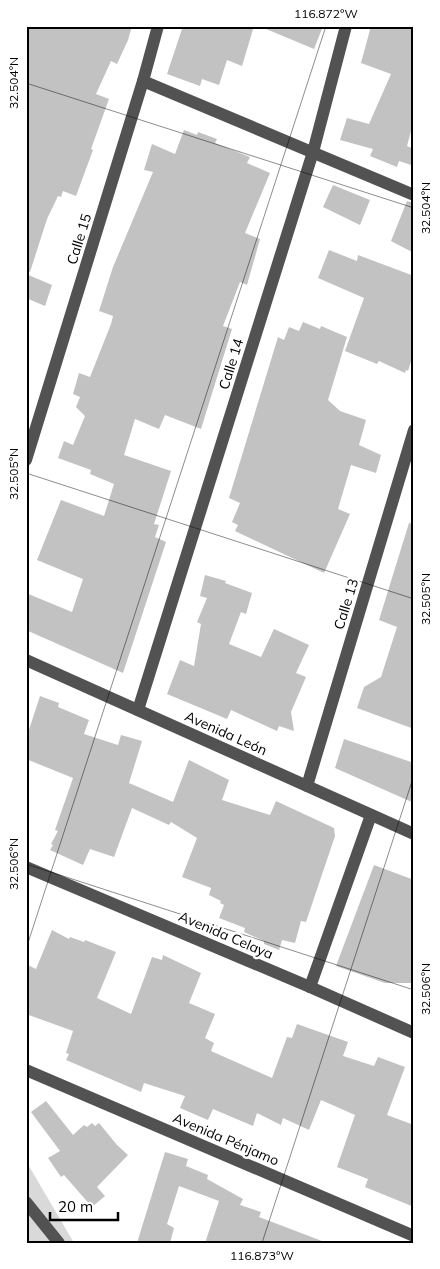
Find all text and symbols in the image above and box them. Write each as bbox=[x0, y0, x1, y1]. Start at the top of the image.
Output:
text: 116.872°W bbox=[294, 6, 358, 21]
text: 32.504°N bbox=[6, 57, 21, 109]
text: 32.504°N bbox=[418, 182, 433, 234]
street label: Calle 15 bbox=[63, 211, 95, 267]
street label: Calle 14 bbox=[215, 336, 247, 392]
text: 32.505°N bbox=[6, 448, 21, 500]
text: 32.505°N bbox=[418, 573, 433, 625]
street label: Calle 13 bbox=[330, 576, 362, 632]
street label: Avenida León bbox=[182, 707, 270, 759]
text: 32.506°N bbox=[6, 838, 21, 890]
street label: Avenida Celaya bbox=[176, 907, 276, 963]
text: 32.506°N bbox=[418, 963, 433, 1015]
street label: Avenida Pénjamo bbox=[170, 1109, 282, 1169]
scale bar bbox=[50, 1189, 118, 1221]
text: 20 m bbox=[58, 1197, 93, 1216]
text: 116.873°W bbox=[230, 1248, 294, 1263]

